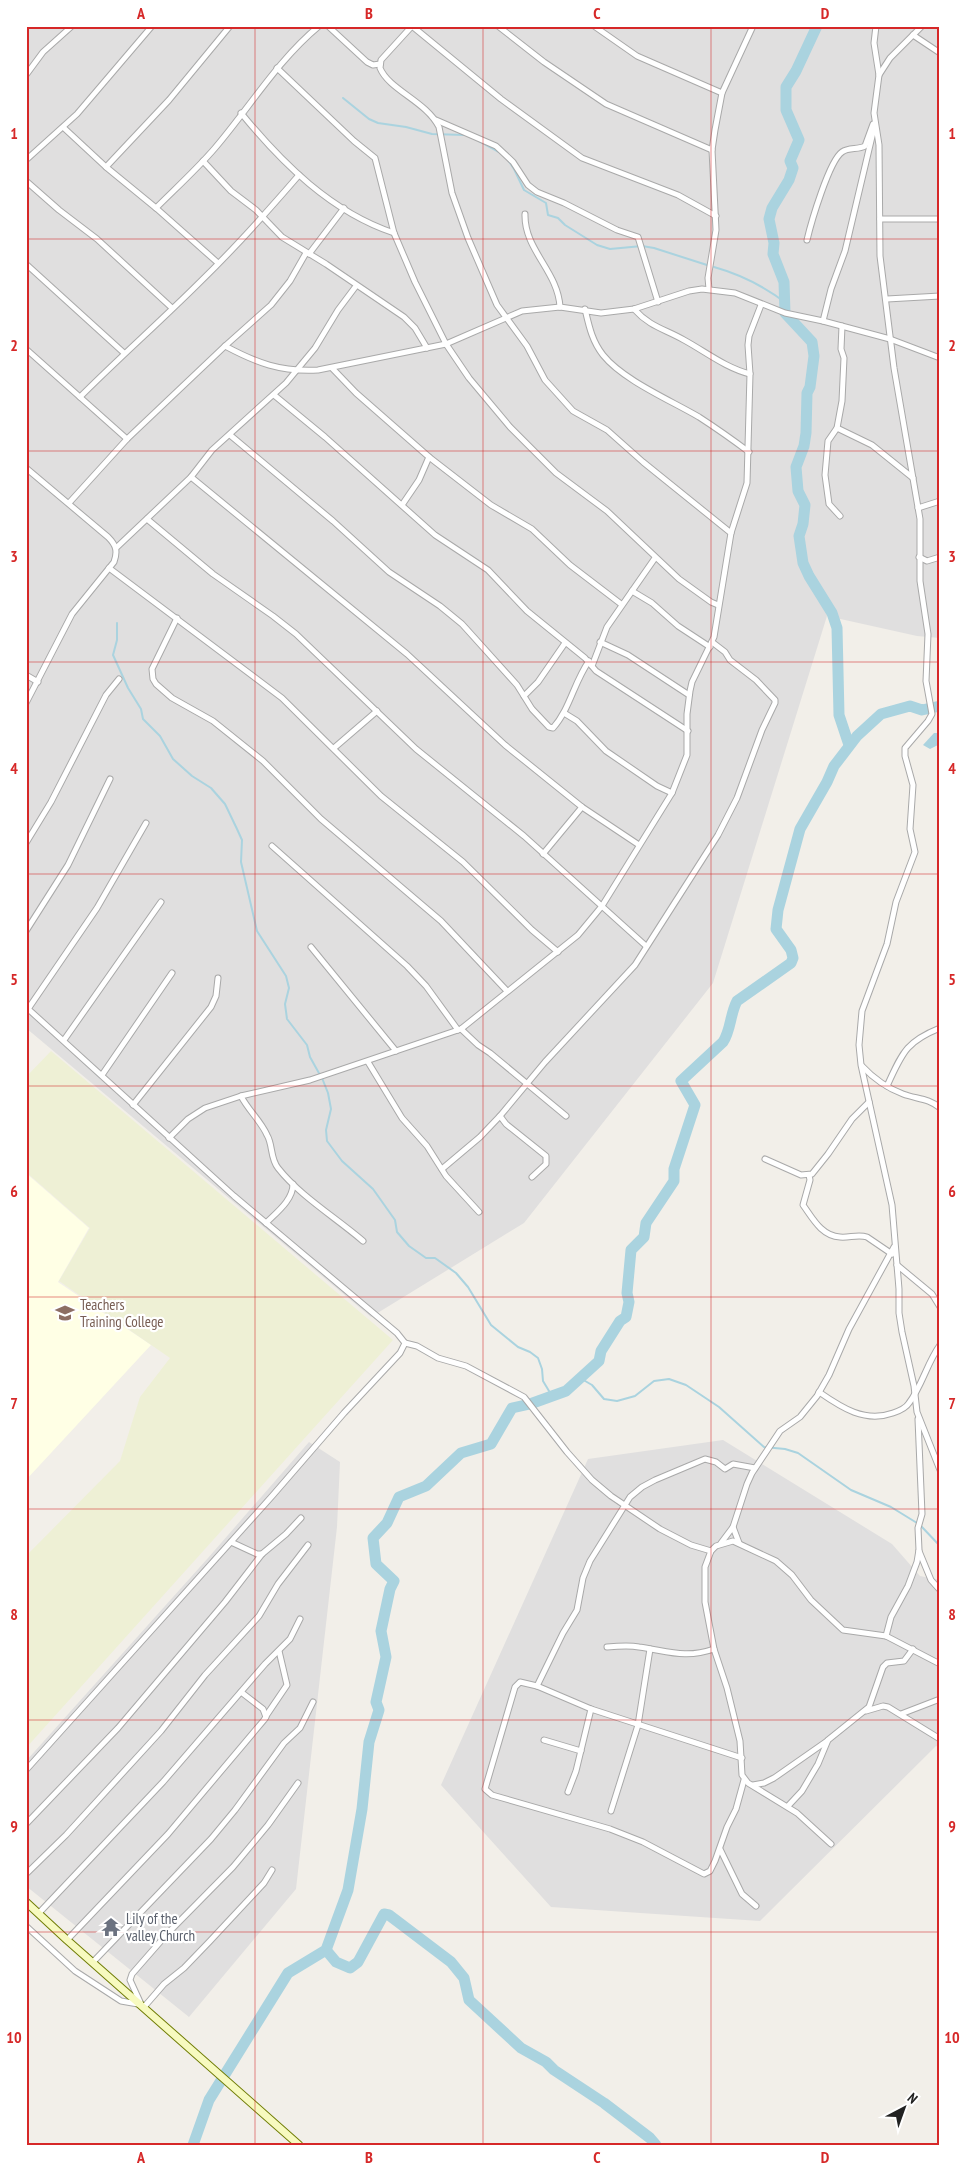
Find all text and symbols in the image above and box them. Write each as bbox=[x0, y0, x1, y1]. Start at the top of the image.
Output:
text: A bbox=[136, 3, 146, 23]
text: B bbox=[365, 3, 373, 23]
text: C bbox=[593, 3, 601, 23]
text: D bbox=[821, 3, 830, 23]
text: 1 bbox=[10, 123, 18, 143]
text: 1 bbox=[948, 123, 956, 143]
text: 2 bbox=[10, 335, 18, 355]
text: 2 bbox=[948, 335, 956, 355]
text: 3 bbox=[10, 546, 18, 566]
text: 3 bbox=[948, 546, 956, 566]
text: 4 bbox=[10, 758, 18, 778]
text: 4 bbox=[948, 758, 956, 778]
text: 5 bbox=[10, 969, 18, 989]
text: 5 bbox=[948, 969, 956, 989]
text: 6 bbox=[10, 1181, 18, 1201]
text: 6 bbox=[948, 1181, 956, 1201]
place label: Teachers Training College bbox=[80, 1295, 164, 1331]
school or university icon: Teachers Training College bbox=[54, 1302, 76, 1324]
text: 7 bbox=[10, 1393, 18, 1413]
text: 7 bbox=[948, 1393, 956, 1413]
text: 8 bbox=[10, 1604, 18, 1624]
text: 8 bbox=[948, 1604, 956, 1624]
text: 9 bbox=[10, 1816, 18, 1836]
text: 9 bbox=[948, 1816, 956, 1836]
place label: Lily of the valley Church bbox=[126, 1909, 195, 1945]
temple icon: Lily of the valley Church bbox=[100, 1916, 122, 1938]
text: 10 bbox=[6, 2027, 22, 2047]
text: 10 bbox=[944, 2027, 960, 2047]
north arrow bbox=[878, 2084, 928, 2134]
text: N bbox=[904, 2089, 921, 2107]
text: A bbox=[136, 2147, 146, 2167]
text: B bbox=[365, 2147, 373, 2167]
text: C bbox=[593, 2147, 601, 2167]
text: D bbox=[821, 2147, 830, 2167]

